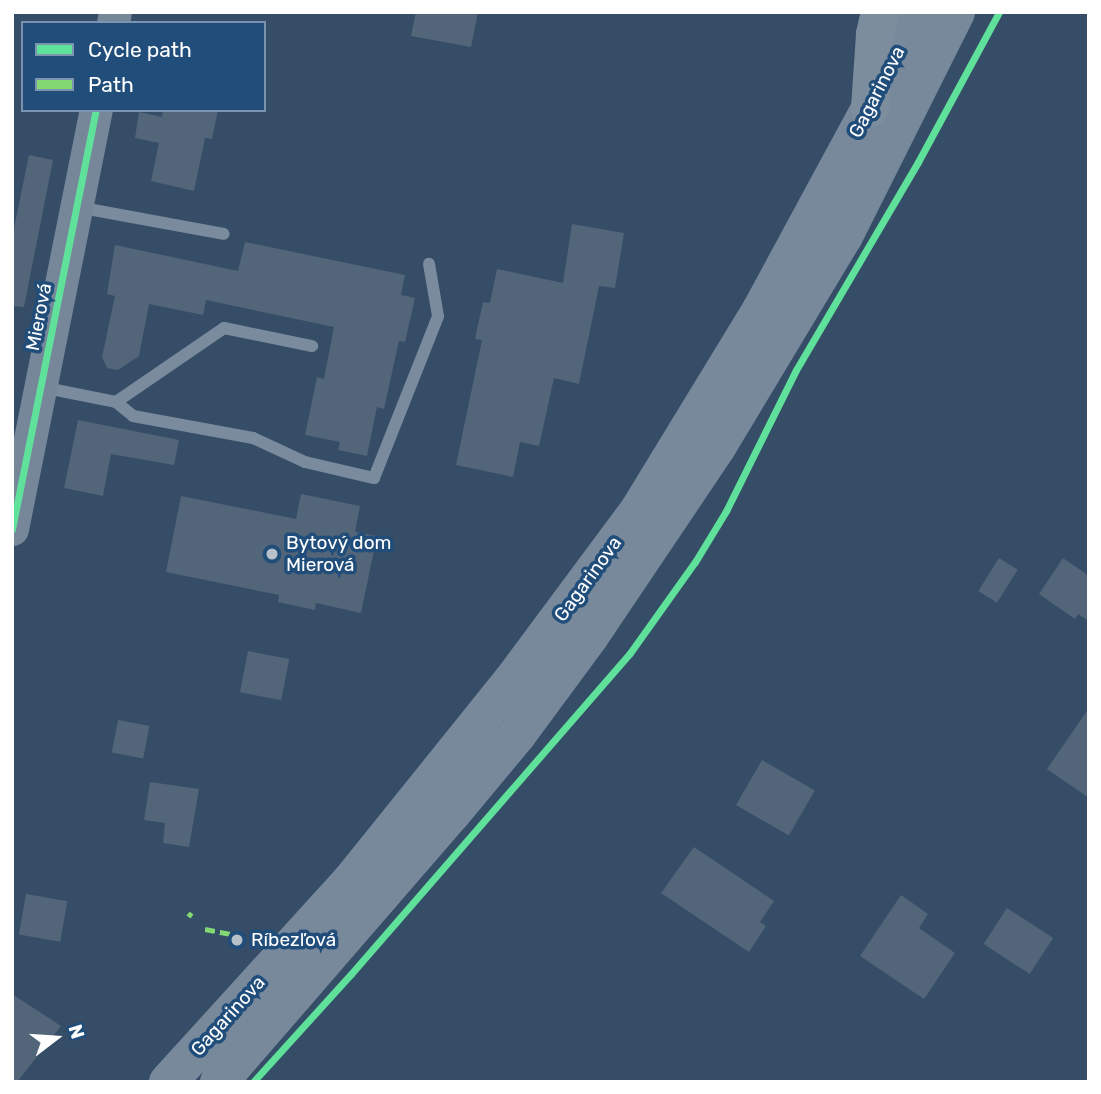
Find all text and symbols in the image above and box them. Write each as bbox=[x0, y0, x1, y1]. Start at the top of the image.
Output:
legend bbox=[21, 21, 266, 112]
text: Cycle path bbox=[88, 37, 192, 62]
street label: Gagarinova bbox=[844, 42, 910, 142]
text: Path bbox=[88, 72, 134, 97]
street label: Mierová bbox=[21, 281, 57, 353]
place label: Bytový dom Mierová bbox=[286, 532, 392, 576]
street label: Gagarinova bbox=[549, 532, 627, 626]
marker: Bytový dom Mierová bbox=[264, 546, 280, 562]
place label: Ríbezľová bbox=[251, 929, 336, 951]
marker: Ríbezľová bbox=[229, 932, 245, 948]
street label: Gagarinova bbox=[186, 971, 270, 1061]
north arrow bbox=[21, 1003, 91, 1073]
text: N bbox=[64, 1022, 90, 1042]

